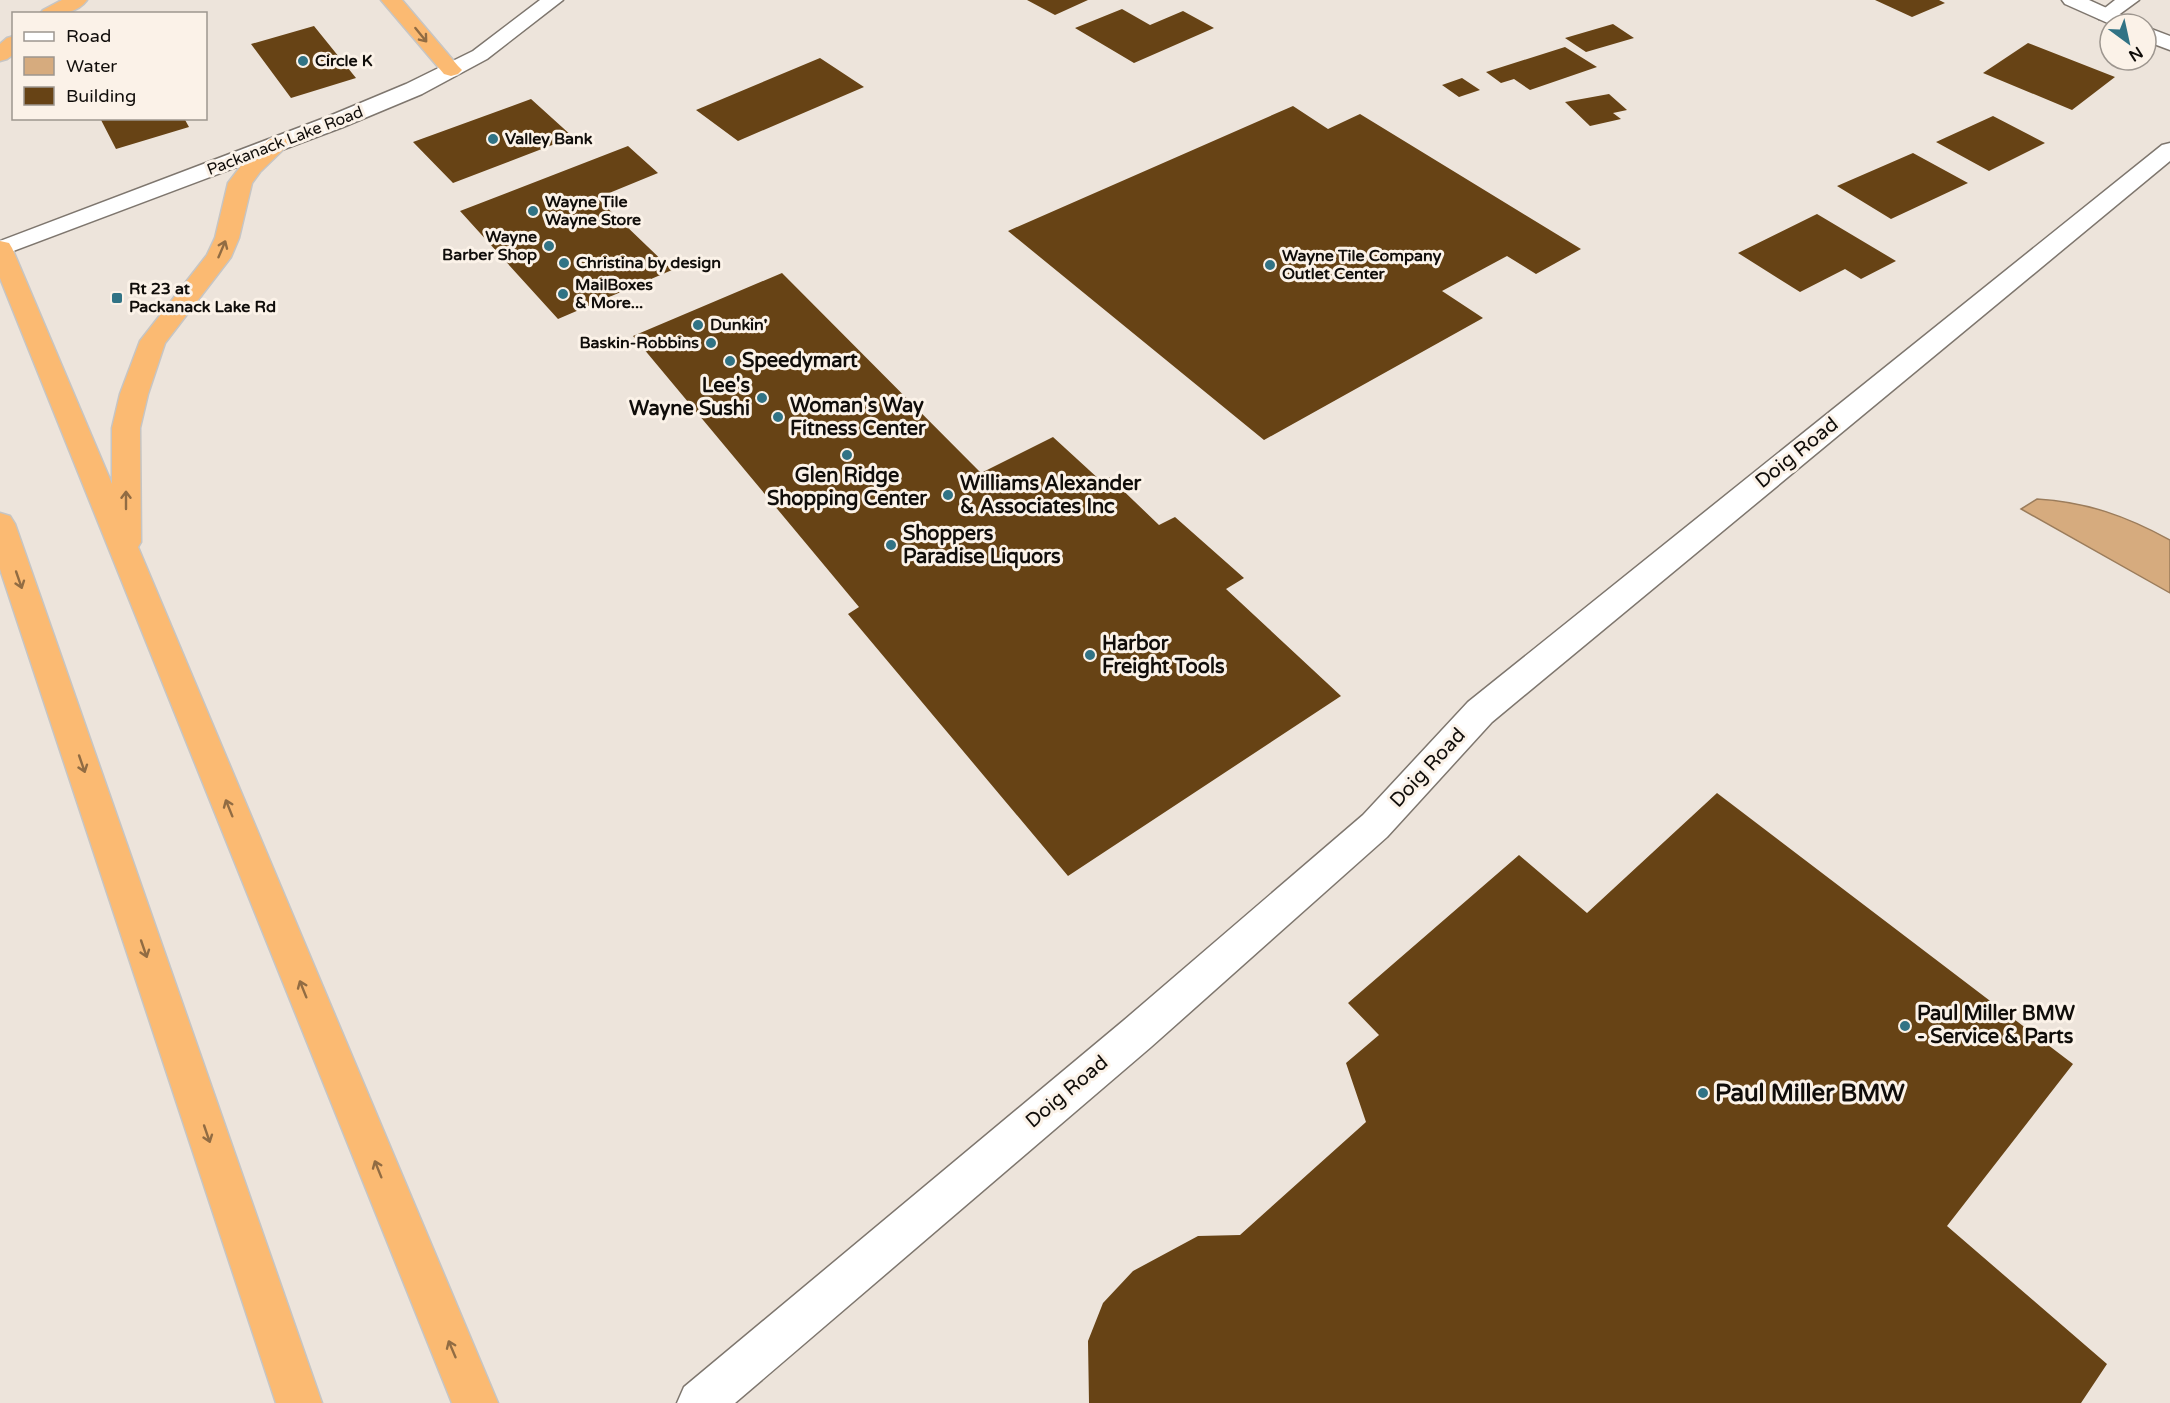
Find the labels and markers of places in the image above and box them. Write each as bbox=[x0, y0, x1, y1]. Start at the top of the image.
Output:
place label: Circle K bbox=[315, 51, 373, 71]
marker: Circle K bbox=[296, 54, 310, 68]
place label: Valley Bank bbox=[505, 129, 593, 149]
marker: Valley Bank bbox=[486, 132, 500, 146]
place label: Wayne Tile Wayne Store bbox=[545, 192, 641, 230]
marker: Wayne Tile Wayne Store bbox=[526, 204, 540, 218]
place label: Wayne Barber Shop bbox=[442, 227, 537, 265]
marker: Wayne Barber Shop bbox=[542, 239, 556, 253]
place label: Wayne Tile Company Outlet Center bbox=[1282, 246, 1442, 284]
place label: Christina by design bbox=[576, 253, 721, 273]
marker: Christina by design bbox=[557, 256, 571, 270]
marker: Wayne Tile Company Outlet Center bbox=[1263, 258, 1277, 272]
place label: MailBoxes & More... bbox=[575, 275, 653, 313]
place label: Rt 23 at Packanack Lake Rd bbox=[129, 279, 276, 317]
marker: MailBoxes & More... bbox=[556, 287, 570, 301]
marker: Rt 23 at Packanack Lake Rd bbox=[110, 291, 124, 305]
place label: Dunkin' bbox=[710, 315, 767, 335]
marker: Dunkin' bbox=[691, 318, 705, 332]
place label: Baskin-Robbins bbox=[580, 333, 699, 353]
marker: Baskin-Robbins bbox=[704, 336, 718, 350]
place label: Speedymart bbox=[742, 349, 858, 373]
marker: Speedymart bbox=[723, 354, 737, 368]
place label: Lee's Wayne Sushi bbox=[629, 374, 750, 421]
marker: Lee's Wayne Sushi bbox=[755, 391, 769, 405]
place label: Woman's Way Fitness Center bbox=[790, 394, 926, 441]
marker: Woman's Way Fitness Center bbox=[771, 410, 785, 424]
marker: Glen Ridge Shopping Center bbox=[840, 448, 854, 462]
place label: Glen Ridge Shopping Center bbox=[767, 464, 927, 511]
place label: Williams Alexander & Associates Inc bbox=[960, 472, 1141, 519]
marker: Williams Alexander & Associates Inc bbox=[941, 488, 955, 502]
place label: Shoppers Paradise Liquors bbox=[903, 522, 1061, 569]
marker: Shoppers Paradise Liquors bbox=[884, 538, 898, 552]
place label: Harbor Freight Tools bbox=[1102, 632, 1225, 679]
marker: Harbor Freight Tools bbox=[1083, 648, 1097, 662]
place label: Paul Miller BMW - Service & Parts bbox=[1917, 1002, 2076, 1049]
marker: Paul Miller BMW - Service & Parts bbox=[1898, 1019, 1912, 1033]
place label: Paul Miller BMW bbox=[1715, 1079, 1905, 1108]
marker: Paul Miller BMW bbox=[1696, 1086, 1710, 1100]

